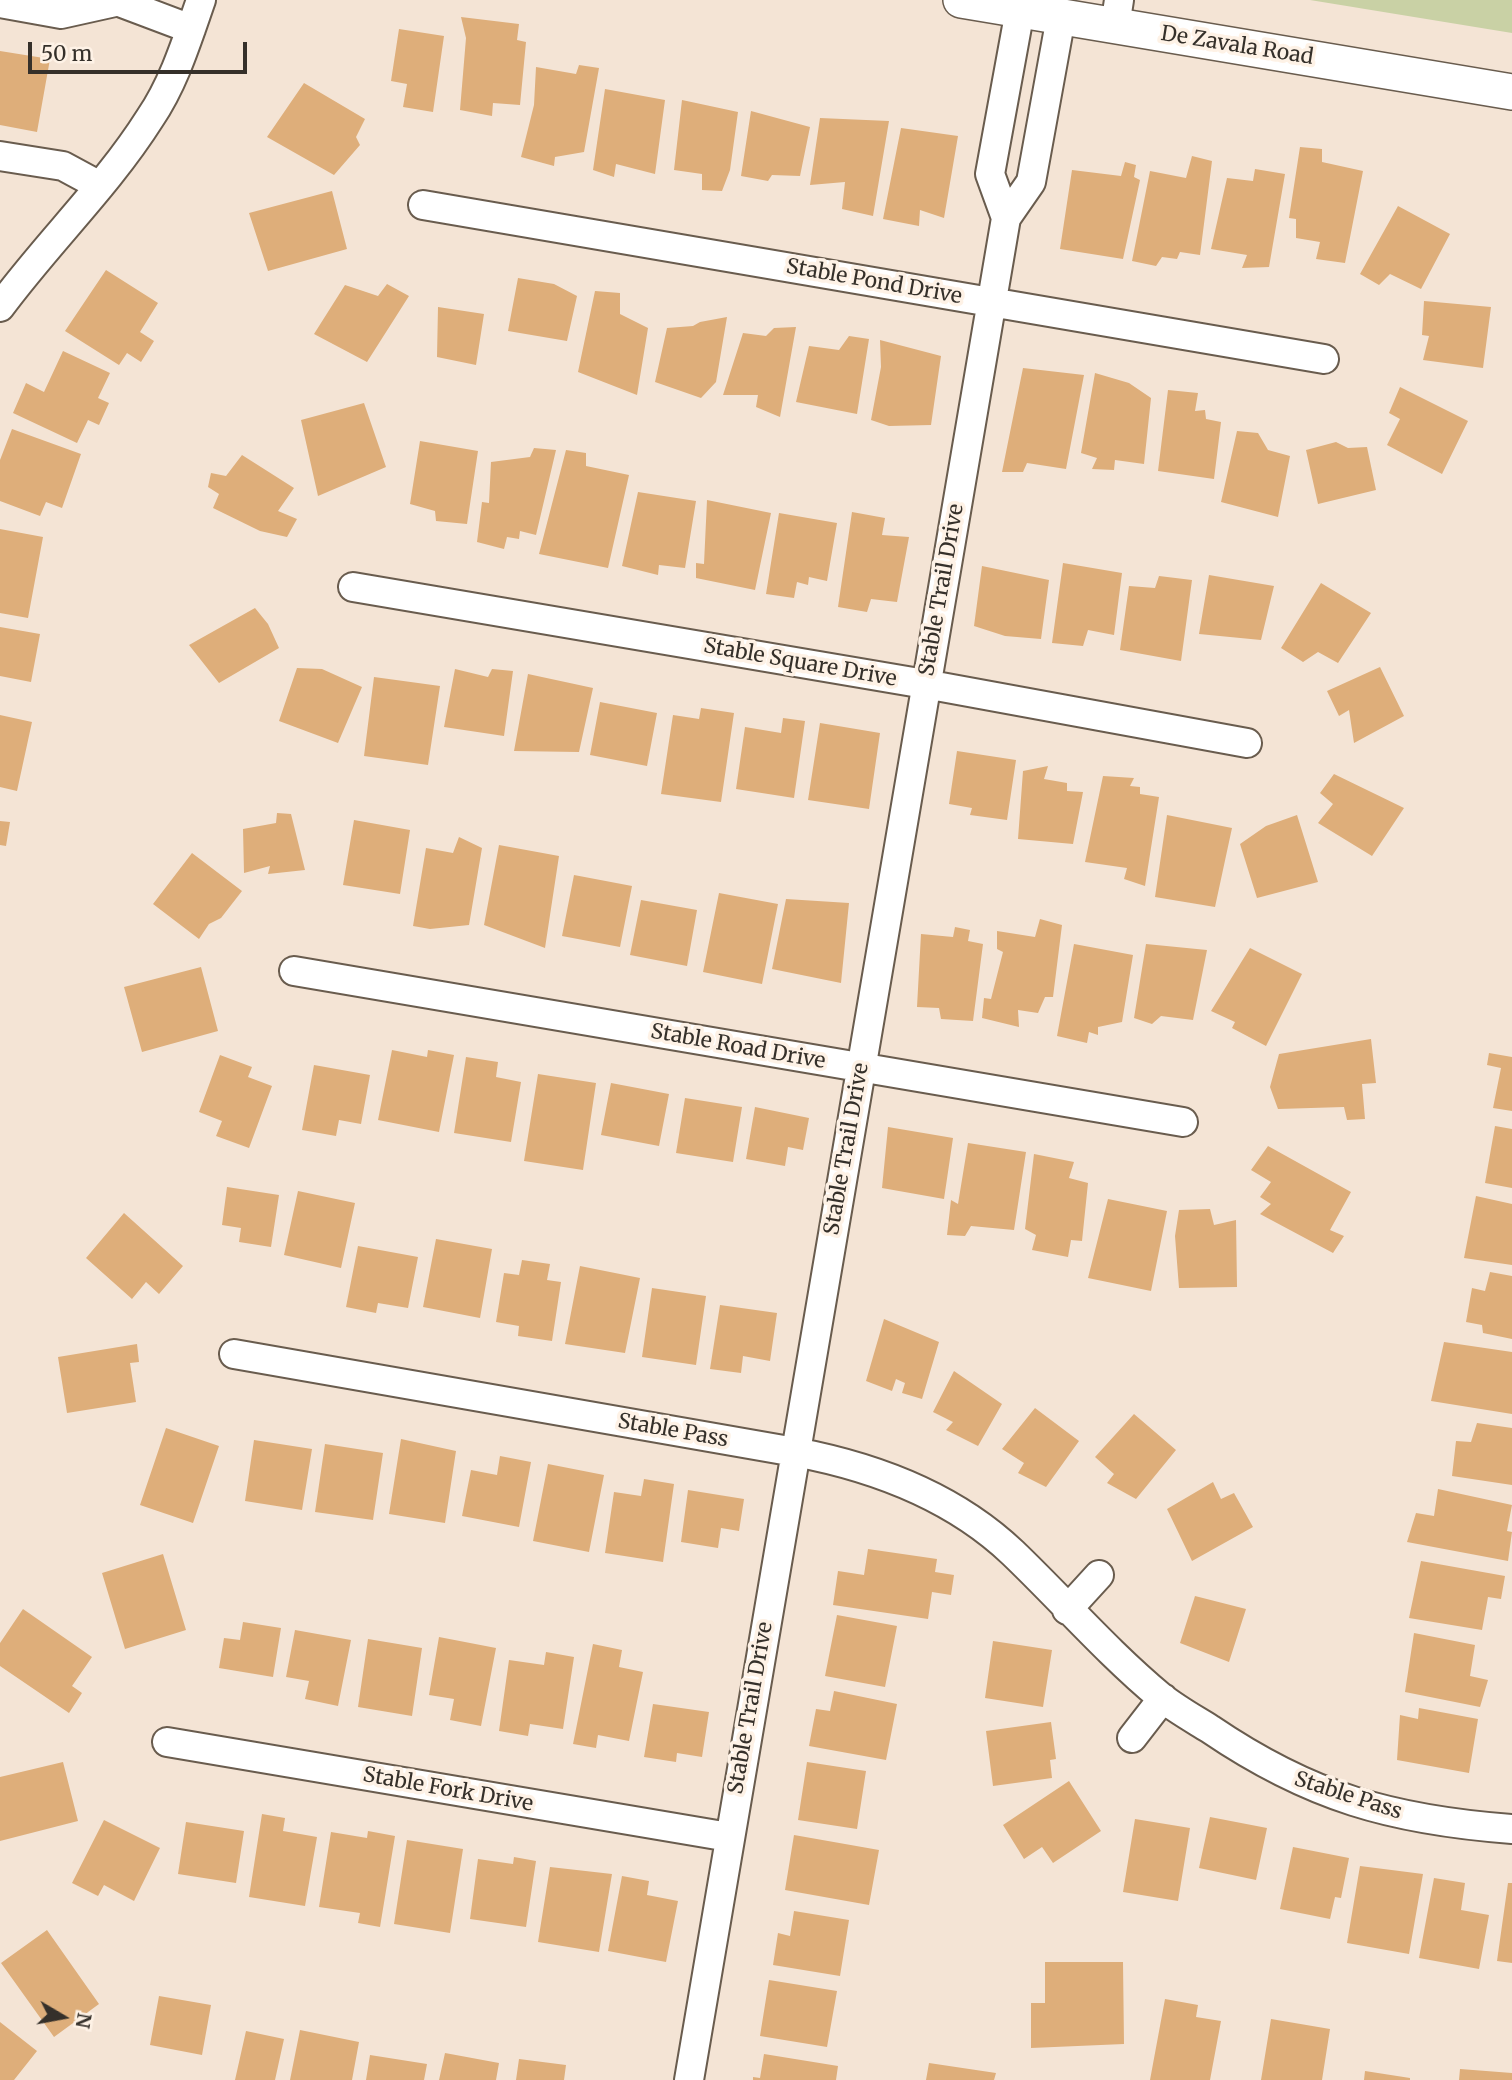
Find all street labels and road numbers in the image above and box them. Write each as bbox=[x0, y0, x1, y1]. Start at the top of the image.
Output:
street label: De Zavala Road bbox=[1159, 22, 1315, 70]
street label: Stable Pond Drive bbox=[784, 254, 964, 310]
street label: Stable Trail Drive bbox=[914, 502, 970, 678]
street label: Stable Square Drive bbox=[702, 634, 898, 692]
street label: Stable Road Drive bbox=[649, 1019, 827, 1075]
street label: Stable Trail Drive bbox=[819, 1061, 875, 1237]
street label: Stable Pass bbox=[616, 1409, 730, 1453]
street label: Stable Trail Drive bbox=[723, 1620, 779, 1796]
street label: Stable Fork Drive bbox=[361, 1763, 535, 1817]
street label: Stable Pass bbox=[1291, 1767, 1405, 1825]

